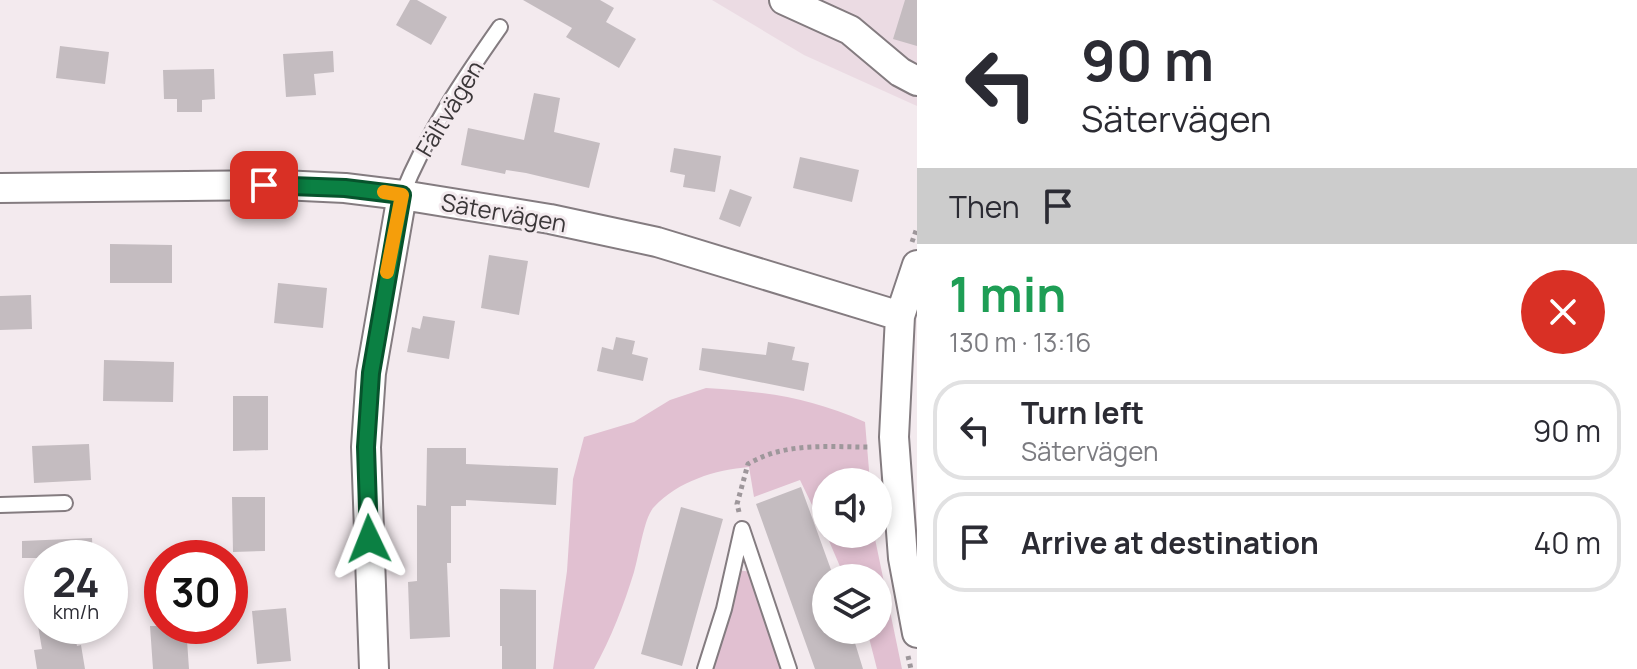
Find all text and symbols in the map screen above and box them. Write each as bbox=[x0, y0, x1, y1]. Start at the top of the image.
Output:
text: 90 m bbox=[1081, 21, 1214, 98]
icon: left bbox=[949, 32, 1053, 136]
street label: Fältvägen bbox=[407, 54, 491, 162]
text: Sätervägen bbox=[1081, 94, 1271, 143]
pin bbox=[230, 151, 298, 219]
icon: arrive bbox=[242, 163, 286, 207]
icon: arrive bbox=[1036, 184, 1080, 228]
street label: Sätervägen bbox=[439, 185, 569, 239]
text: Then bbox=[949, 186, 1020, 227]
text: 1 min bbox=[949, 261, 1066, 326]
button: close bbox=[1521, 270, 1605, 354]
text: 130 m · 13:16 bbox=[949, 324, 1091, 360]
text: Turn left bbox=[1021, 392, 1144, 433]
icon: left bbox=[953, 408, 997, 452]
text: 90 m bbox=[1533, 410, 1601, 451]
text: Sätervägen bbox=[1021, 433, 1158, 469]
map controls bbox=[812, 468, 892, 644]
button: sound bbox=[812, 468, 892, 548]
position arrow bbox=[327, 497, 411, 581]
icon: arrive bbox=[953, 520, 997, 564]
text: Arrive at destination bbox=[1021, 522, 1319, 563]
text: 40 m bbox=[1534, 522, 1601, 563]
speed limit sign: 30 bbox=[144, 540, 248, 644]
text: 24 bbox=[52, 554, 100, 609]
button: layers bbox=[812, 564, 892, 644]
text: km/h bbox=[53, 598, 99, 625]

